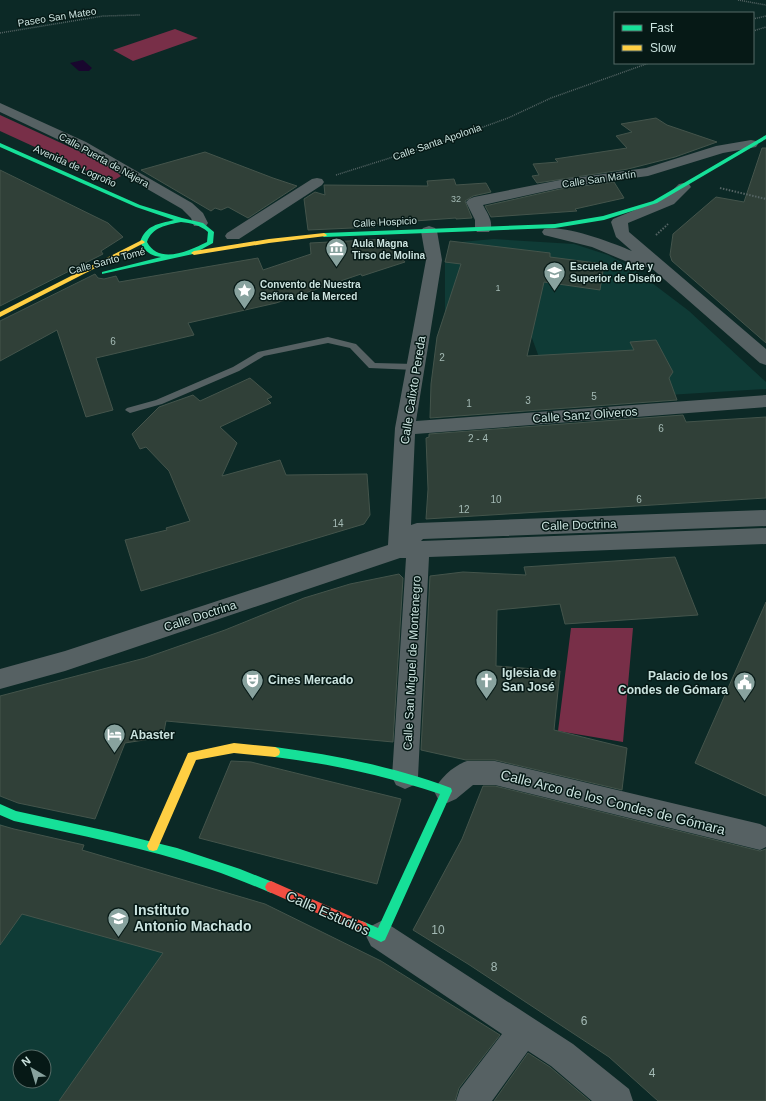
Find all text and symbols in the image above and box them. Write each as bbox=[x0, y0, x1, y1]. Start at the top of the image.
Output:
street label: Paseo San Mateo bbox=[17, 5, 98, 29]
legend bbox=[614, 12, 754, 64]
text: Fast bbox=[650, 21, 674, 35]
text: Slow bbox=[650, 41, 676, 55]
street label: Calle Santa Apolonia bbox=[391, 122, 483, 162]
street label: Calle Puerta de Nájera bbox=[57, 131, 151, 190]
street label: Avenida de Logroño bbox=[32, 143, 118, 189]
street label: Calle San Martín bbox=[561, 168, 637, 190]
house number: 32 bbox=[451, 194, 461, 204]
street label: Calle Hospicio bbox=[353, 215, 418, 229]
museum icon: Aula Magna Tirso de Molina bbox=[324, 236, 350, 269]
place label: Aula Magna Tirso de Molina bbox=[352, 238, 426, 261]
street label: Calle Santo Tomé bbox=[68, 245, 147, 277]
school or university icon: Escuela de Arte y Superior de Diseño bbox=[542, 259, 568, 292]
place label: Escuela de Arte y Superior de Diseño bbox=[570, 261, 662, 284]
place icon: Convento de Nuestra Señora de la Merced bbox=[232, 277, 258, 310]
place label: Convento de Nuestra Señora de la Merced bbox=[260, 279, 361, 302]
house number: 1 bbox=[495, 283, 501, 293]
street label: Calle Calixto Pereda bbox=[398, 335, 429, 445]
house number: 6 bbox=[110, 336, 116, 347]
house number: 2 bbox=[439, 352, 445, 363]
house number: 5 bbox=[591, 391, 597, 402]
house number: 3 bbox=[525, 395, 531, 406]
house number: 1 bbox=[466, 398, 472, 409]
street label: Calle Sanz Oliveros bbox=[532, 404, 638, 426]
house number: 6 bbox=[658, 423, 664, 434]
house number: 2 - 4 bbox=[468, 433, 488, 444]
house number: 10 bbox=[490, 494, 502, 505]
house number: 6 bbox=[636, 494, 642, 505]
house number: 12 bbox=[458, 504, 470, 515]
street label: Calle Doctrina bbox=[541, 517, 617, 533]
house number: 14 bbox=[332, 518, 344, 529]
street label: Calle San Miguel de Montenegro bbox=[400, 575, 424, 751]
street label: Calle Doctrina bbox=[162, 598, 238, 634]
place label: Iglesia de San José bbox=[502, 666, 557, 694]
theatre icon: Cines Mercado bbox=[239, 667, 265, 700]
church icon: Iglesia de San José bbox=[474, 667, 500, 700]
place label: Palacio de los Condes de Gómara bbox=[618, 669, 728, 697]
public building icon: Palacio de los Condes de Gómara bbox=[731, 670, 757, 703]
place label: Cines Mercado bbox=[268, 673, 353, 687]
hotel icon: Abaster bbox=[102, 722, 128, 755]
place label: Abaster bbox=[130, 728, 175, 742]
street label: Calle Arco de los Condes de Gómara bbox=[499, 766, 727, 838]
street label: Calle Estudios bbox=[284, 887, 372, 939]
place label: Instituto Antonio Machado bbox=[134, 902, 251, 934]
school or university icon: Instituto Antonio Machado bbox=[106, 905, 132, 938]
house number: 10 bbox=[431, 923, 445, 937]
house number: 8 bbox=[491, 960, 498, 974]
house number: 6 bbox=[581, 1014, 588, 1028]
north arrow bbox=[12, 1049, 52, 1089]
text: N bbox=[19, 1054, 33, 1068]
house number: 4 bbox=[649, 1066, 656, 1080]

